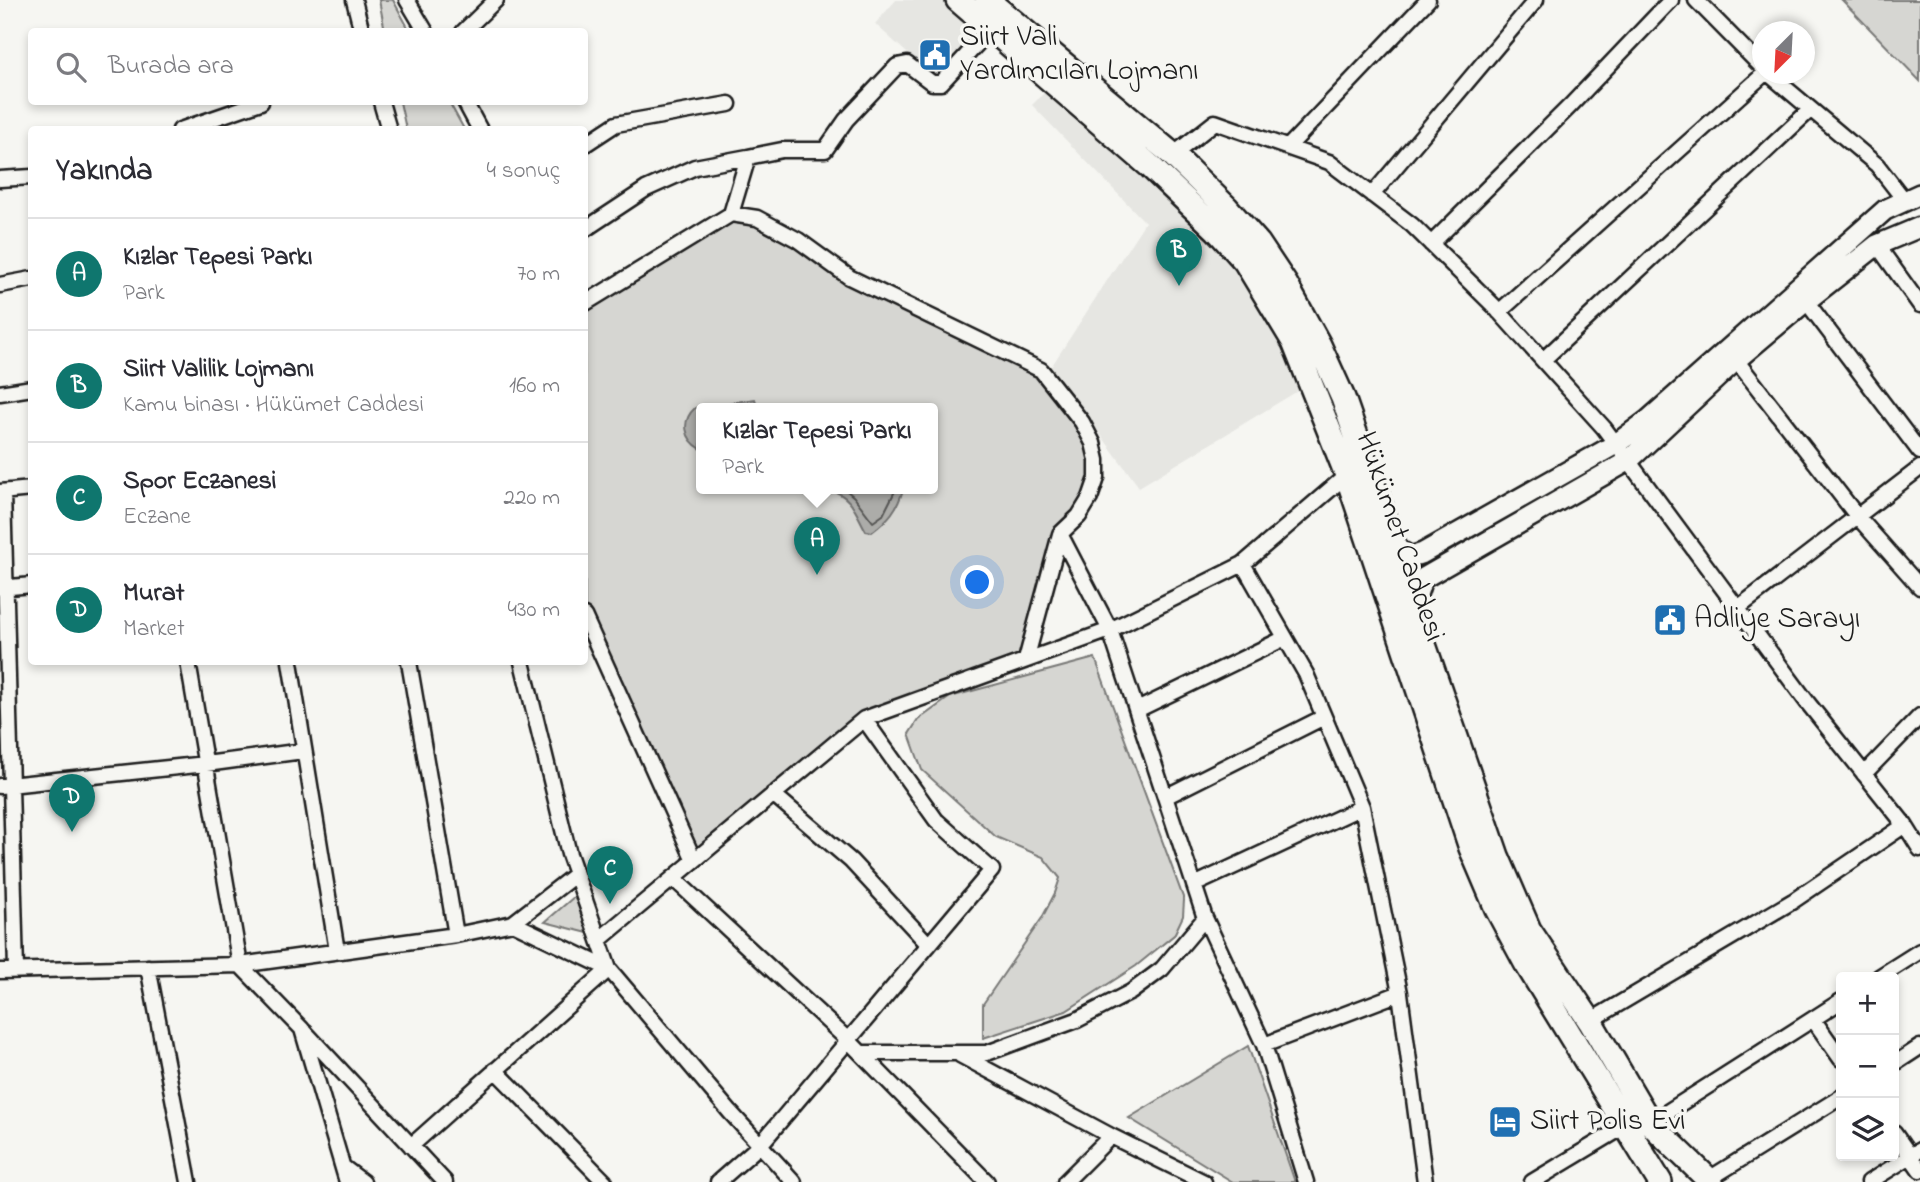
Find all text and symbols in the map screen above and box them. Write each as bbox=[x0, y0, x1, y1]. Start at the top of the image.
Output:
place label: Siirt Vali Yardımcıları Lojmanı bbox=[960, 16, 1199, 94]
north arrow bbox=[1752, 21, 1815, 84]
search box bbox=[28, 28, 588, 105]
public building icon: Siirt Vali Yardımcıları Lojmanı bbox=[916, 36, 954, 74]
icon: search bbox=[52, 48, 90, 86]
text: Burada ara bbox=[108, 48, 234, 86]
text: Yakında bbox=[56, 150, 152, 194]
text: 4 sonuç bbox=[486, 155, 560, 188]
pin: B bbox=[1156, 228, 1202, 286]
text: Kızlar Tepesi Parkı bbox=[123, 239, 313, 277]
text: A bbox=[72, 258, 86, 291]
text: 70 m bbox=[517, 258, 560, 291]
text: Park bbox=[123, 277, 165, 310]
text: Siirt Valilik Lojmanı bbox=[123, 351, 314, 389]
text: B bbox=[71, 370, 87, 403]
text: 160 m bbox=[509, 370, 560, 403]
text: Kamu binası · Hükümet Caddesi bbox=[123, 389, 424, 422]
popup bbox=[696, 403, 938, 494]
text: Kızlar Tepesi Parkı bbox=[722, 413, 912, 451]
street label: Hükümet Caddesi bbox=[1342, 426, 1456, 648]
text: Park bbox=[722, 451, 764, 484]
text: Spor Eczanesi bbox=[123, 463, 277, 501]
text: C bbox=[73, 482, 85, 515]
text: 220 m bbox=[504, 482, 560, 515]
text: Eczane bbox=[123, 501, 191, 534]
pin: A bbox=[794, 517, 840, 575]
your location bbox=[960, 565, 994, 599]
text: Murat bbox=[123, 575, 184, 613]
text: D bbox=[71, 594, 87, 627]
text: 430 m bbox=[507, 594, 560, 627]
place label: Adliye Sarayı bbox=[1694, 598, 1860, 642]
public building icon: Adliye Sarayı bbox=[1651, 601, 1689, 639]
text: Market bbox=[123, 613, 185, 646]
pin: D bbox=[49, 774, 95, 832]
pin: C bbox=[587, 846, 633, 904]
map controls bbox=[1836, 972, 1899, 1161]
button: + bbox=[1836, 972, 1899, 1035]
button: − bbox=[1836, 1035, 1899, 1098]
button: layers bbox=[1836, 1098, 1899, 1161]
place label: Siirt Polis Evi bbox=[1530, 1100, 1686, 1144]
hotel icon: Siirt Polis Evi bbox=[1486, 1103, 1524, 1141]

